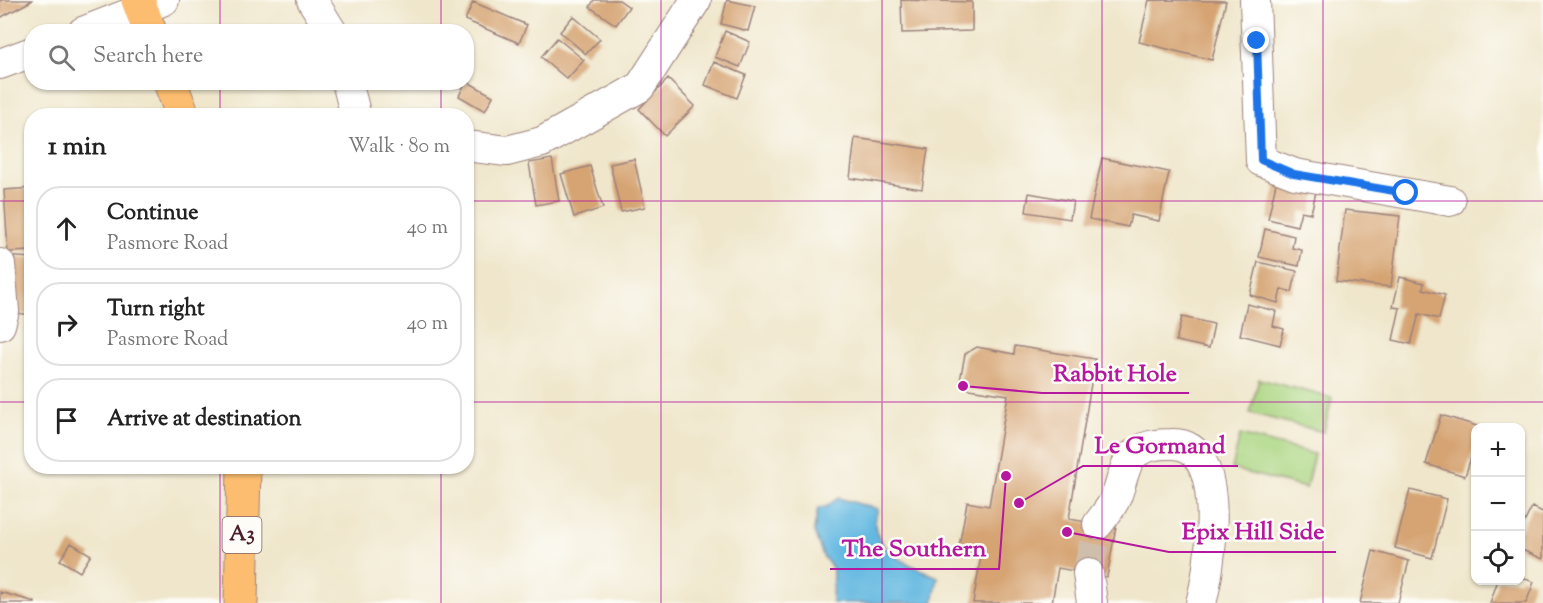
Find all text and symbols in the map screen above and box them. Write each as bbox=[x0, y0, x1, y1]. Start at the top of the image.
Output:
search box bbox=[24, 24, 474, 90]
route end bbox=[1243, 27, 1269, 53]
icon: search bbox=[45, 41, 78, 74]
text: Search here bbox=[93, 41, 203, 73]
text: 1 min bbox=[48, 129, 107, 166]
text: Walk · 80 m bbox=[348, 133, 450, 162]
route start bbox=[1392, 179, 1418, 205]
text: Continue bbox=[107, 198, 198, 230]
icon: ahead bbox=[50, 212, 83, 245]
text: 40 m bbox=[407, 214, 448, 243]
text: Pasmore Road bbox=[107, 230, 228, 259]
text: Turn right bbox=[107, 294, 204, 326]
icon: right bbox=[50, 308, 83, 341]
text: 40 m bbox=[407, 310, 448, 339]
text: Pasmore Road bbox=[107, 326, 228, 355]
callout: Rabbit Hole bbox=[1042, 351, 1189, 393]
text: Rabbit Hole bbox=[1053, 358, 1177, 392]
icon: arrive bbox=[50, 404, 83, 437]
text: Arrive at destination bbox=[107, 404, 302, 436]
map controls bbox=[1471, 423, 1525, 585]
button: + bbox=[1471, 423, 1525, 477]
callout: Le Gormand bbox=[1083, 424, 1238, 466]
text: Le Gormand bbox=[1095, 430, 1226, 464]
button: − bbox=[1471, 477, 1525, 531]
callout: Epix Hill Side bbox=[1169, 510, 1336, 552]
text: Epix Hill Side bbox=[1182, 516, 1324, 550]
road number: A3 bbox=[222, 517, 262, 553]
callout: The Southern bbox=[830, 527, 999, 569]
button: locate bbox=[1471, 531, 1525, 585]
text: The Southern bbox=[842, 533, 987, 567]

